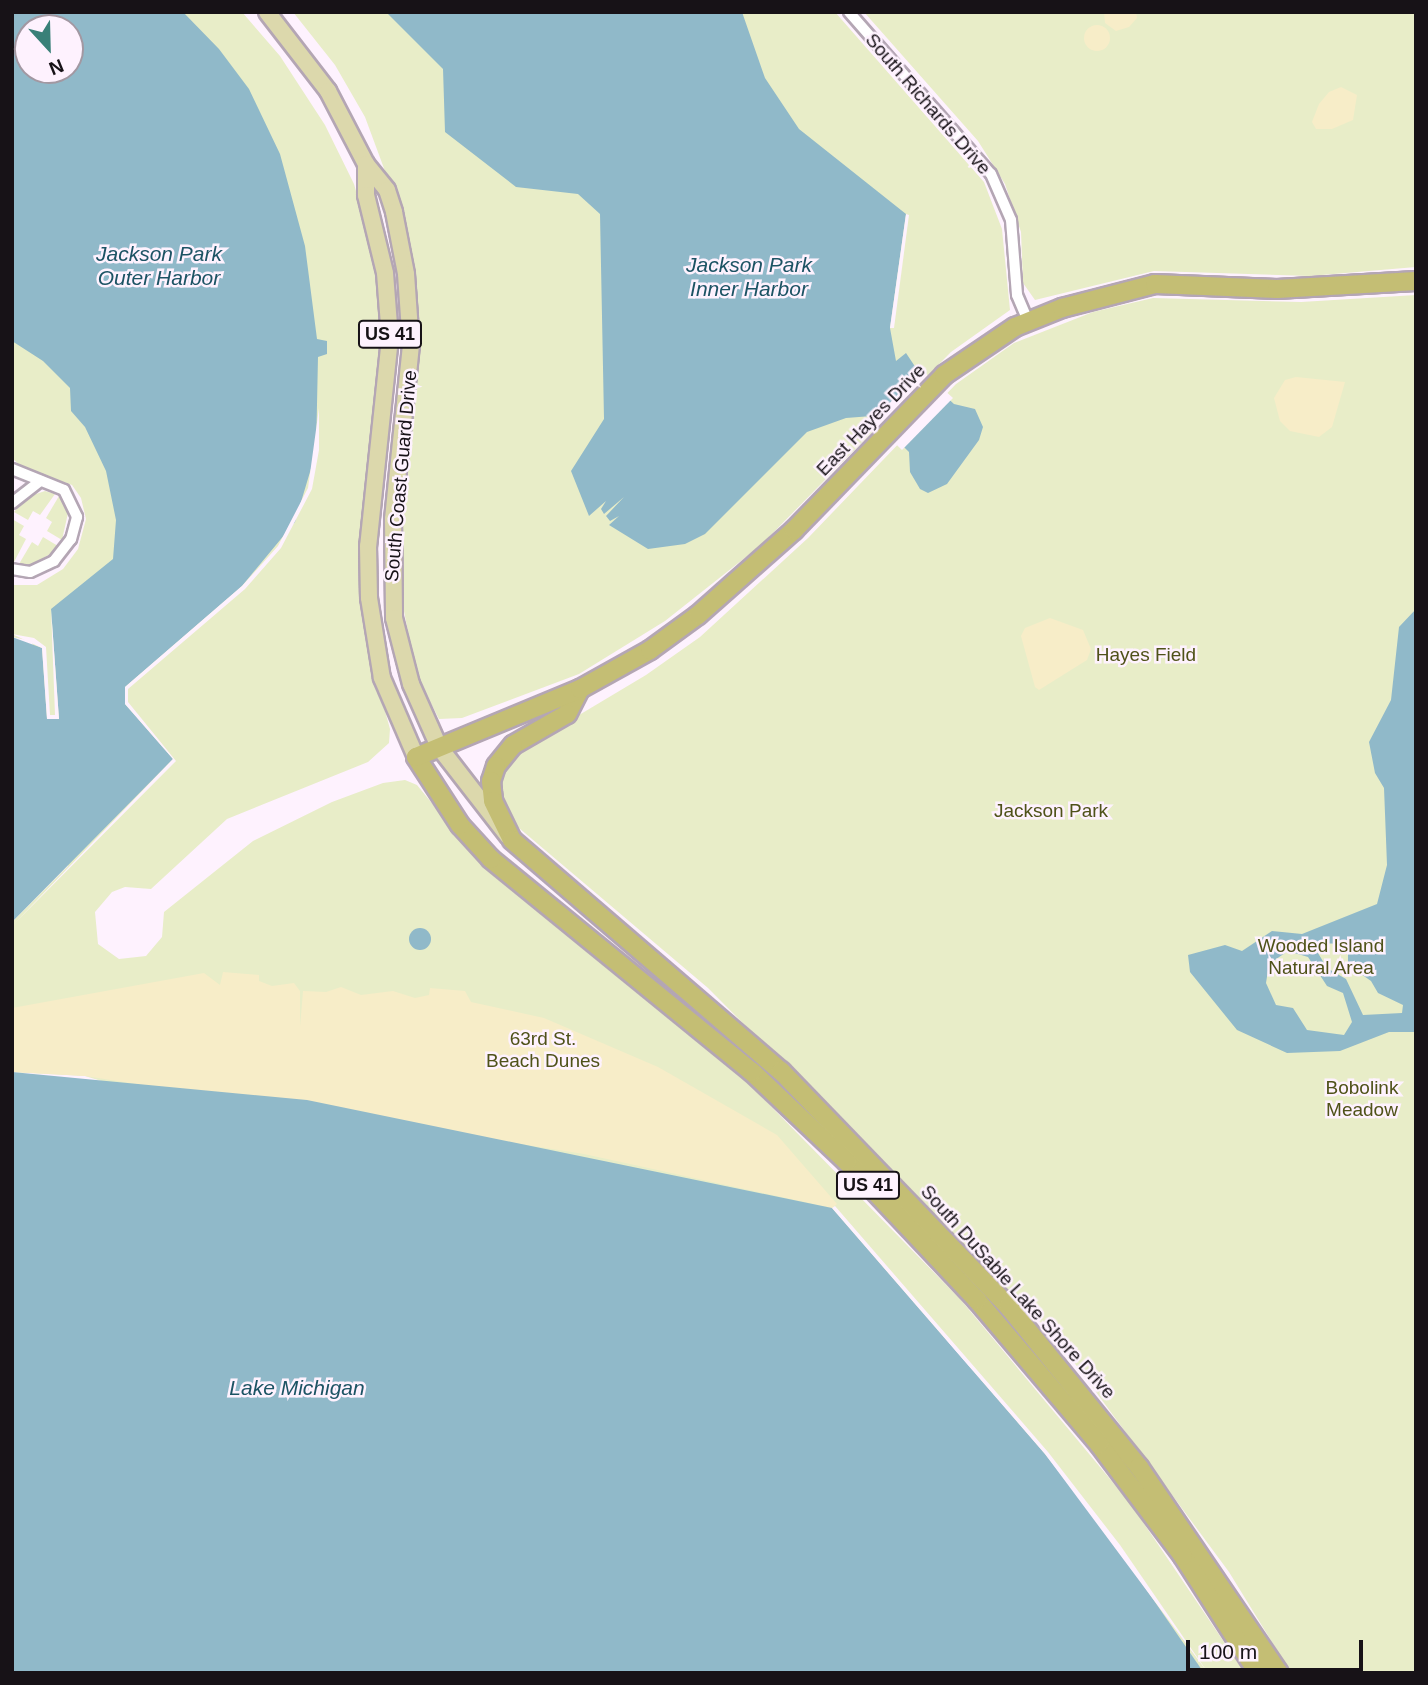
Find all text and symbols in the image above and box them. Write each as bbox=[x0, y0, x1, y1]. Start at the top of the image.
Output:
north arrow bbox=[14, 14, 84, 84]
street label: South Richards Drive bbox=[861, 29, 995, 179]
text: N bbox=[46, 55, 67, 79]
water label: Jackson Park Outer Harbor bbox=[96, 241, 222, 291]
water label: Jackson Park Inner Harbor bbox=[686, 252, 812, 302]
road number: US 41 bbox=[357, 320, 423, 348]
street label: East Hayes Drive bbox=[812, 359, 930, 481]
street label: South Coast Guard Drive bbox=[380, 369, 422, 583]
park label: Hayes Field bbox=[1096, 644, 1196, 666]
park label: Jackson Park bbox=[994, 800, 1108, 822]
park label: Wooded Island Natural Area bbox=[1258, 935, 1384, 979]
park label: 63rd St. Beach Dunes bbox=[486, 1028, 600, 1072]
park label: Bobolink Meadow bbox=[1326, 1077, 1398, 1121]
road number: US 41 bbox=[835, 1170, 901, 1200]
street label: South DuSable Lake Shore Drive bbox=[916, 1180, 1120, 1404]
water label: Lake Michigan bbox=[229, 1375, 365, 1401]
scale bar bbox=[1190, 1626, 1367, 1670]
text: 100 m bbox=[1199, 1640, 1257, 1663]

